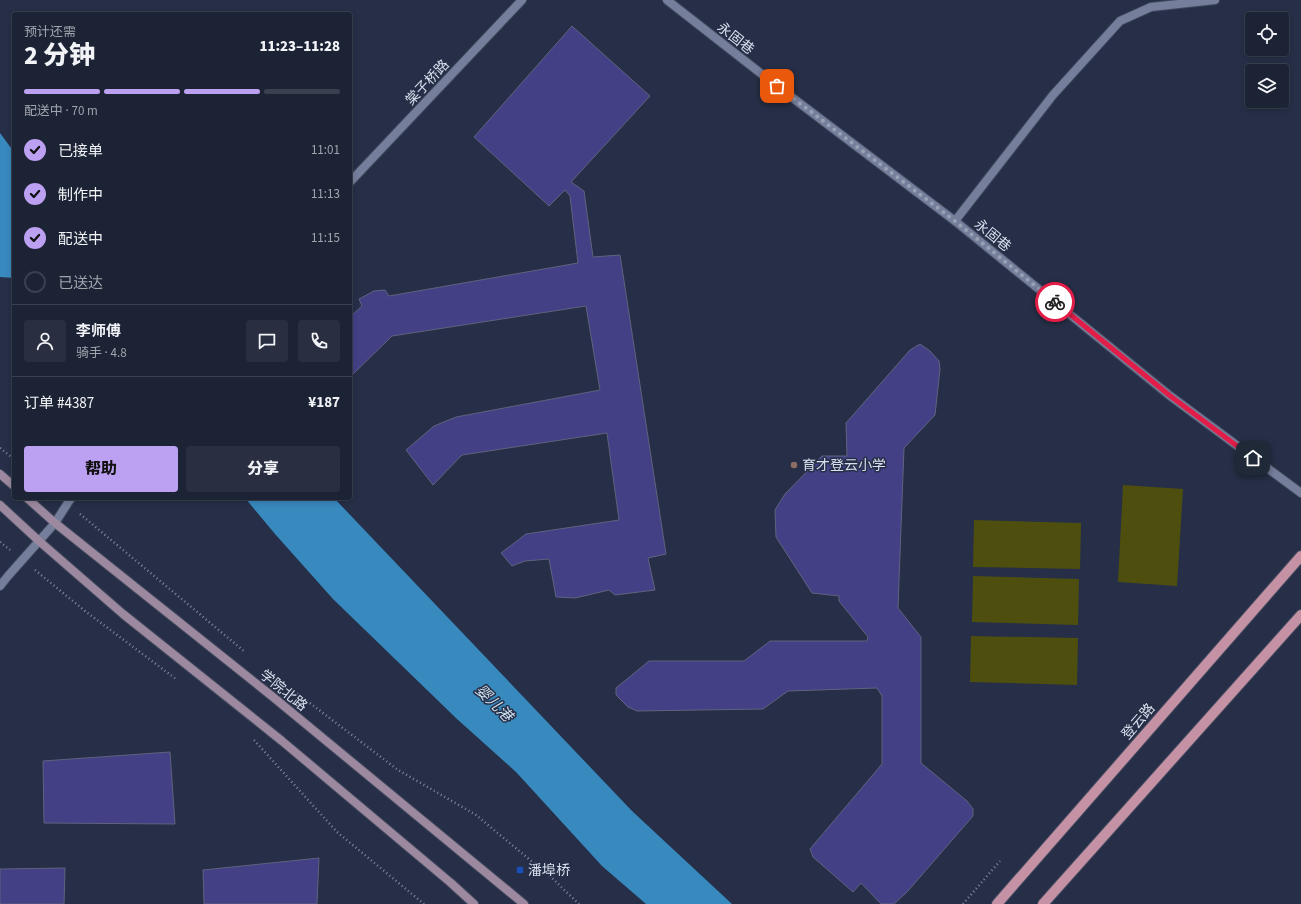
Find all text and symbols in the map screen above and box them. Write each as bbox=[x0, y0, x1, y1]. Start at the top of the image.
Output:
map controls bbox=[1245, 12, 1289, 108]
button: locate bbox=[1245, 12, 1289, 56]
street label: 永固巷 bbox=[713, 18, 758, 60]
text: 预计还需 bbox=[24, 23, 76, 41]
text: 11:23–11:28 bbox=[259, 36, 340, 57]
text: 2 分钟 bbox=[24, 37, 95, 74]
street label: 棠子桥路 bbox=[401, 55, 454, 110]
button: layers bbox=[1245, 64, 1289, 108]
pin bbox=[760, 69, 794, 103]
icon: bag bbox=[766, 75, 788, 97]
text: 配送中 · 70 m bbox=[24, 102, 98, 120]
icon: check bbox=[24, 139, 46, 161]
text: 已接单 bbox=[58, 141, 103, 162]
text: 11:01 bbox=[311, 141, 340, 159]
icon: check bbox=[24, 183, 46, 205]
text: 制作中 bbox=[58, 185, 103, 206]
text: 11:13 bbox=[311, 185, 340, 203]
street label: 永固巷 bbox=[970, 215, 1015, 257]
icon: check bbox=[24, 227, 46, 249]
text: 配送中 bbox=[58, 229, 103, 250]
text: 11:15 bbox=[311, 229, 340, 247]
text: 已送达 bbox=[58, 273, 103, 294]
courier bbox=[1035, 282, 1075, 322]
icon: bike bbox=[1044, 291, 1066, 313]
button: person bbox=[24, 320, 66, 362]
button: chat bbox=[246, 320, 288, 362]
button: phone bbox=[298, 320, 340, 362]
text: 李师傅 bbox=[76, 321, 121, 342]
text: 骑手 · 4.8 bbox=[76, 344, 127, 362]
text: ¥187 bbox=[308, 392, 340, 413]
text: 订单 #4387 bbox=[24, 393, 94, 414]
pin bbox=[1236, 441, 1270, 475]
button: 帮助 bbox=[24, 446, 178, 492]
button: 分享 bbox=[186, 446, 340, 492]
icon: home bbox=[1242, 447, 1264, 469]
place label: 育才登云小学 bbox=[802, 456, 886, 476]
marker: 育才登云小学 bbox=[789, 460, 799, 470]
street label: 学院北路 bbox=[255, 665, 311, 716]
water label: 婴儿港 bbox=[470, 680, 518, 728]
street label: 登云路 bbox=[1117, 699, 1160, 744]
place label: 潘埠桥 bbox=[528, 861, 570, 881]
marker: 潘埠桥 bbox=[515, 865, 525, 875]

